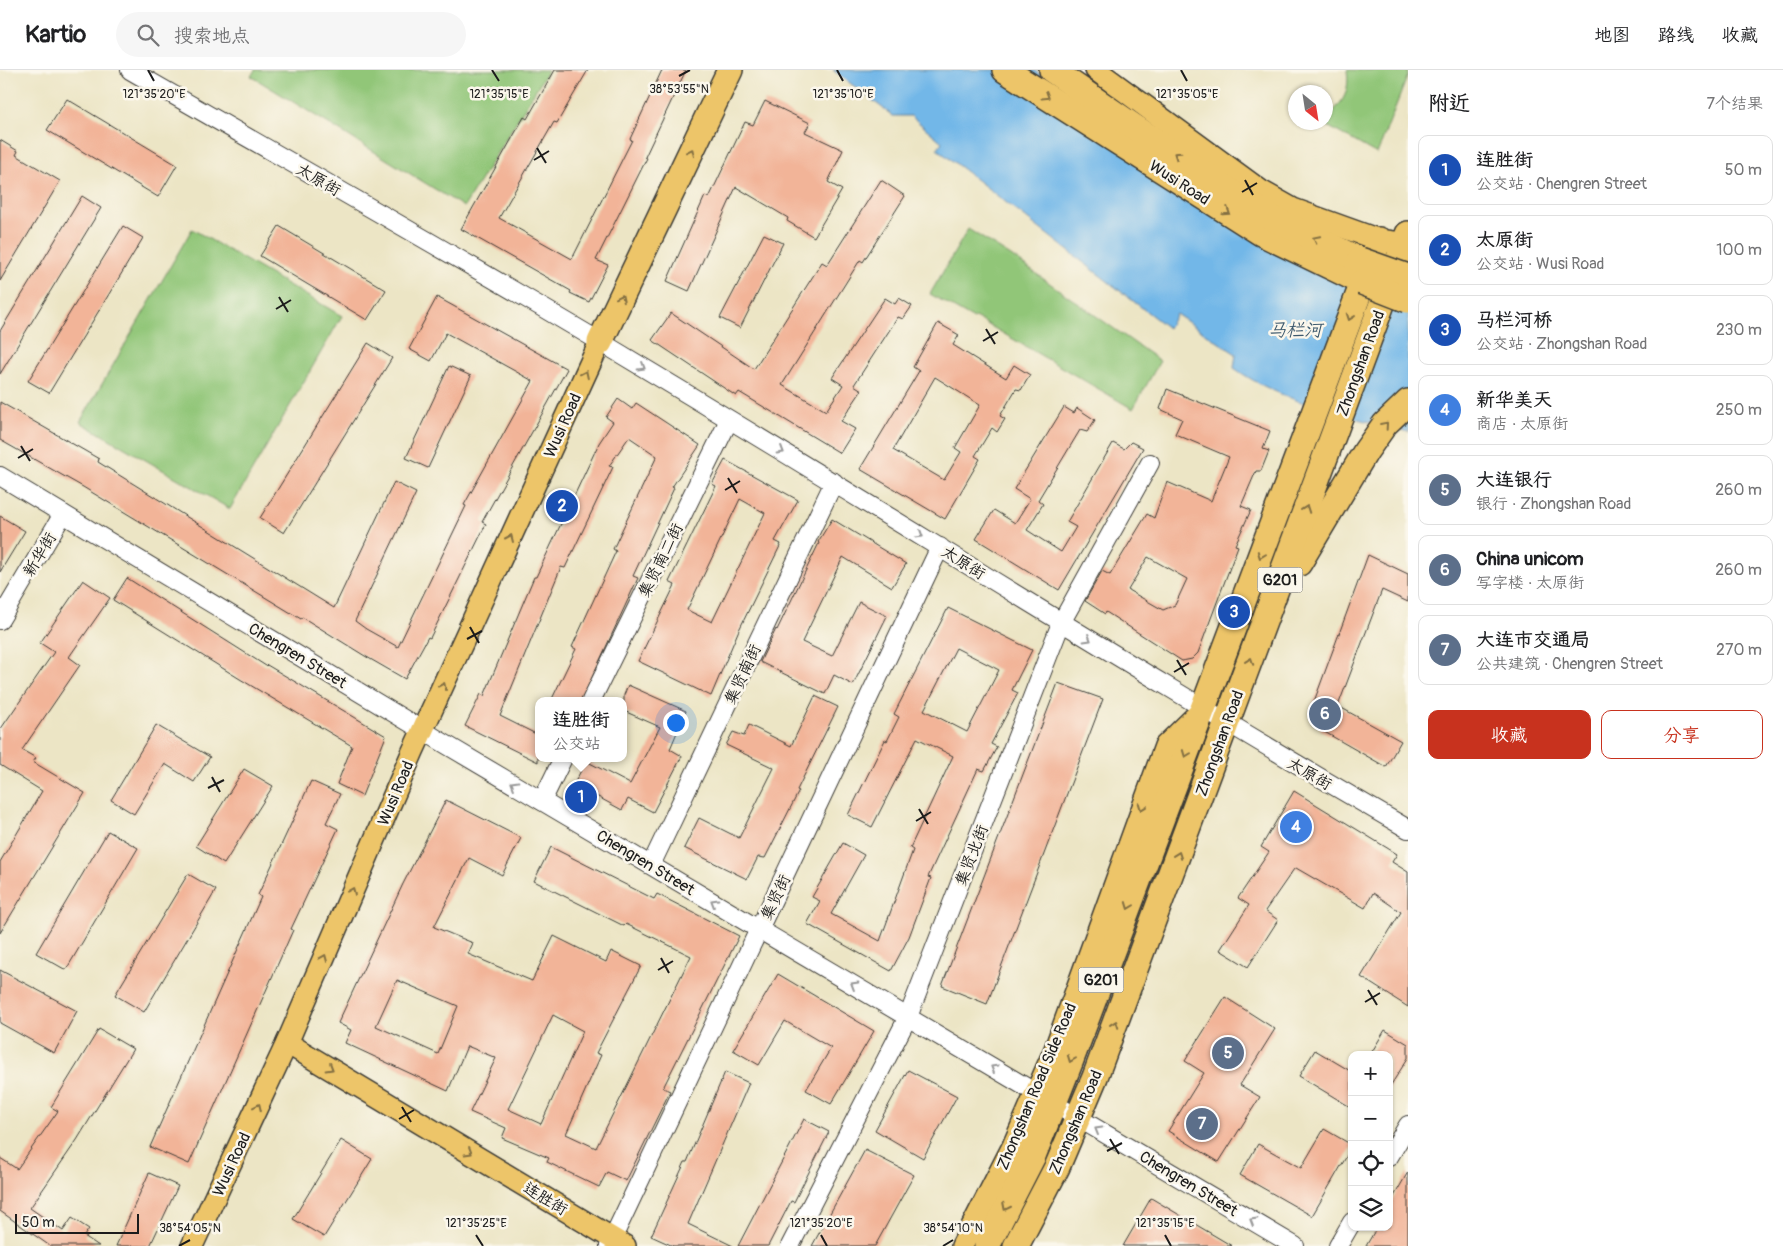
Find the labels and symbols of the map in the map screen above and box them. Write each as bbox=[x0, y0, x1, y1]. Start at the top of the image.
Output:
text: 38°53'55"N bbox=[649, 82, 709, 97]
north arrow bbox=[1288, 85, 1333, 130]
text: 121°35'20"E bbox=[123, 87, 185, 102]
text: 121°35'15"E bbox=[469, 87, 529, 102]
text: 121°35'10"E bbox=[813, 87, 873, 102]
text: 121°35'05"E bbox=[1156, 87, 1218, 102]
one-way arrow bbox=[1041, 89, 1050, 99]
one-way arrow bbox=[685, 148, 696, 157]
one-way arrow bbox=[1173, 152, 1182, 162]
street label: Wusi Road bbox=[1145, 156, 1214, 210]
street label: 太原街 bbox=[293, 159, 344, 201]
one-way arrow bbox=[1222, 206, 1231, 215]
one-way arrow bbox=[1312, 234, 1321, 245]
one-way arrow bbox=[615, 295, 625, 304]
street label: Zhongshan Road bbox=[1333, 308, 1389, 419]
one-way arrow bbox=[1346, 312, 1356, 320]
water label: 马栏河 bbox=[1268, 319, 1325, 342]
one-way arrow bbox=[637, 361, 646, 371]
one-way arrow bbox=[579, 370, 589, 379]
street label: Wusi Road bbox=[540, 390, 586, 461]
one-way arrow bbox=[1380, 422, 1389, 431]
one-way arrow bbox=[776, 445, 785, 455]
pin: 2 bbox=[546, 487, 578, 525]
one-way arrow bbox=[1300, 505, 1310, 514]
street label: 集贤南二街 bbox=[634, 520, 687, 601]
street label: 新华街 bbox=[19, 529, 61, 580]
one-way arrow bbox=[915, 529, 924, 539]
one-way arrow bbox=[504, 534, 515, 543]
street label: 太原街 bbox=[938, 542, 989, 584]
one-way arrow bbox=[1257, 550, 1267, 559]
road number: G201 bbox=[1258, 568, 1302, 592]
pin: 3 bbox=[1218, 593, 1250, 631]
street label: Chengren Street bbox=[245, 619, 351, 693]
one-way arrow bbox=[1083, 633, 1092, 643]
street label: 集贤南街 bbox=[720, 641, 765, 708]
one-way arrow bbox=[1244, 658, 1254, 666]
one-way arrow bbox=[437, 682, 448, 691]
street label: Zhongshan Road bbox=[1192, 688, 1248, 799]
pin: 6 bbox=[1309, 695, 1341, 733]
your location bbox=[663, 710, 689, 736]
one-way arrow bbox=[1182, 749, 1192, 758]
street label: 太原街 bbox=[1284, 753, 1335, 795]
street label: Wusi Road bbox=[373, 758, 418, 829]
pin: 1 bbox=[565, 778, 597, 816]
one-way arrow bbox=[510, 780, 519, 790]
one-way arrow bbox=[1138, 802, 1148, 811]
pin: 4 bbox=[1280, 808, 1312, 846]
street label: 集贤北街 bbox=[951, 822, 993, 889]
street label: Chengren Street bbox=[593, 826, 699, 900]
one-way arrow bbox=[1172, 851, 1182, 860]
street label: 集贤街 bbox=[757, 871, 795, 923]
one-way arrow bbox=[346, 887, 357, 896]
one-way arrow bbox=[710, 899, 719, 909]
one-way arrow bbox=[1124, 902, 1134, 910]
one-way arrow bbox=[317, 954, 328, 963]
road number: G201 bbox=[1078, 968, 1124, 992]
one-way arrow bbox=[850, 982, 859, 992]
street label: Zhongshan Road Side Road bbox=[992, 1000, 1080, 1172]
one-way arrow bbox=[1109, 1020, 1119, 1029]
pin: 5 bbox=[1212, 1034, 1244, 1072]
one-way arrow bbox=[1067, 1054, 1077, 1062]
one-way arrow bbox=[324, 1061, 333, 1071]
one-way arrow bbox=[990, 1064, 999, 1074]
street label: Zhongshan Road bbox=[1044, 1067, 1106, 1177]
one-way arrow bbox=[251, 1103, 262, 1112]
pin: 7 bbox=[1186, 1105, 1218, 1143]
one-way arrow bbox=[1094, 1126, 1103, 1136]
street label: Wusi Road bbox=[208, 1129, 255, 1200]
one-way arrow bbox=[463, 1145, 472, 1155]
street label: Chengren Street bbox=[1136, 1147, 1242, 1221]
street label: 连胜街 bbox=[520, 1178, 571, 1220]
one-way arrow bbox=[1002, 1202, 1012, 1211]
scale bar bbox=[15, 1211, 139, 1234]
text: 121°35'25"E bbox=[445, 1216, 507, 1231]
text: 121°35'20"E bbox=[790, 1216, 852, 1231]
text: 121°35'15"E bbox=[1135, 1216, 1195, 1231]
one-way arrow bbox=[1249, 1218, 1258, 1228]
text: 38°54'05"N bbox=[159, 1221, 221, 1236]
text: 38°54'10"N bbox=[923, 1221, 983, 1236]

